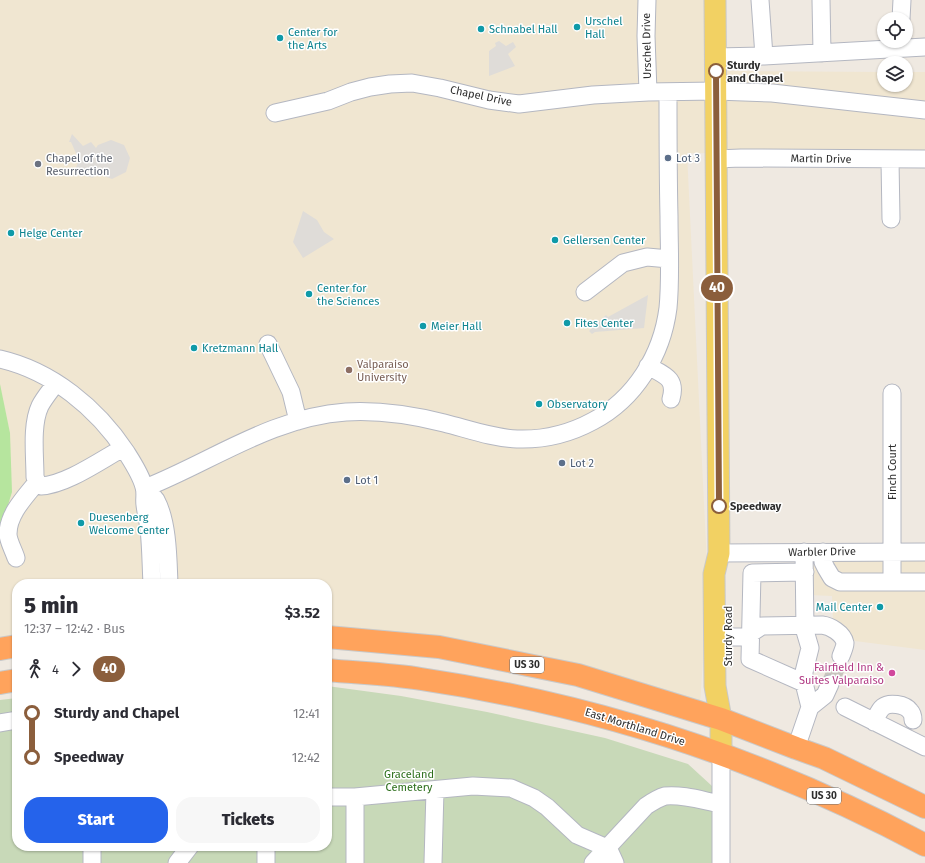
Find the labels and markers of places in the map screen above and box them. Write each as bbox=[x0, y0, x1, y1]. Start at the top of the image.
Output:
place label: Urschel Hall bbox=[585, 15, 622, 41]
marker: Urschel Hall bbox=[572, 22, 582, 32]
place label: Schnabel Hall bbox=[489, 23, 558, 36]
marker: Schnabel Hall bbox=[476, 24, 486, 34]
place label: Center for the Arts bbox=[288, 26, 338, 52]
marker: Center for the Arts bbox=[275, 33, 285, 43]
place label: Sturdy and Chapel bbox=[727, 59, 784, 85]
marker: Sturdy and Chapel bbox=[708, 63, 724, 79]
place label: Chapel of the Resurrection bbox=[46, 152, 113, 178]
place label: Lot 3 bbox=[676, 152, 700, 165]
marker: Lot 3 bbox=[663, 153, 673, 163]
marker: Chapel of the Resurrection bbox=[33, 159, 43, 169]
place label: Helge Center bbox=[19, 227, 83, 240]
marker: Helge Center bbox=[6, 228, 16, 238]
place label: Gellersen Center bbox=[563, 234, 646, 247]
marker: Gellersen Center bbox=[550, 235, 560, 245]
place label: Center for the Sciences bbox=[317, 282, 379, 308]
marker: Center for the Sciences bbox=[304, 289, 314, 299]
place label: Fites Center bbox=[575, 317, 634, 330]
marker: Fites Center bbox=[562, 318, 572, 328]
place label: Meier Hall bbox=[431, 320, 482, 333]
marker: Meier Hall bbox=[418, 321, 428, 331]
place label: Kretzmann Hall bbox=[202, 342, 278, 355]
marker: Kretzmann Hall bbox=[189, 343, 199, 353]
place label: Valparaiso University bbox=[357, 358, 409, 384]
marker: Valparaiso University bbox=[344, 365, 354, 375]
place label: Observatory bbox=[547, 398, 608, 411]
marker: Observatory bbox=[534, 399, 544, 409]
place label: Lot 2 bbox=[570, 457, 594, 470]
marker: Lot 2 bbox=[557, 458, 567, 468]
place label: Lot 1 bbox=[355, 474, 378, 487]
marker: Lot 1 bbox=[342, 475, 352, 485]
marker: Speedway bbox=[711, 498, 727, 514]
place label: Speedway bbox=[730, 500, 782, 513]
place label: Duesenberg Welcome Center bbox=[89, 511, 170, 537]
marker: Duesenberg Welcome Center bbox=[76, 518, 86, 528]
place label: Mail Center bbox=[816, 601, 873, 614]
marker: Mail Center bbox=[875, 602, 885, 612]
place label: Fairfield Inn & Suites Valparaiso bbox=[799, 661, 884, 687]
marker: Fairfield Inn & Suites Valparaiso bbox=[887, 668, 897, 678]

